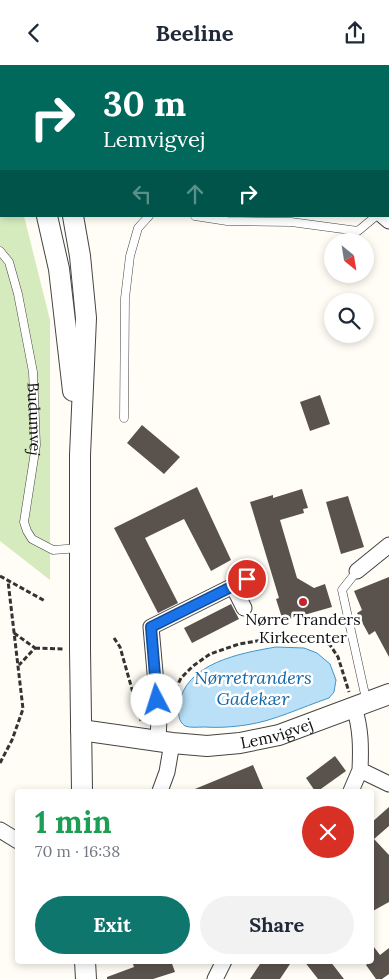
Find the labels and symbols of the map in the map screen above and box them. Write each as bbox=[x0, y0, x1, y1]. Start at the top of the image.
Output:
north arrow bbox=[324, 233, 374, 283]
street label: Budumvej bbox=[23, 382, 46, 457]
pin bbox=[226, 558, 268, 600]
marker: Nørre Tranders Kirkecenter bbox=[297, 596, 309, 608]
place label: Nørre Tranders Kirkecenter bbox=[245, 609, 361, 647]
water label: Nørretranders Gadekær bbox=[194, 666, 312, 710]
position arrow bbox=[130, 673, 182, 725]
street label: Lemvigvej bbox=[238, 713, 316, 753]

